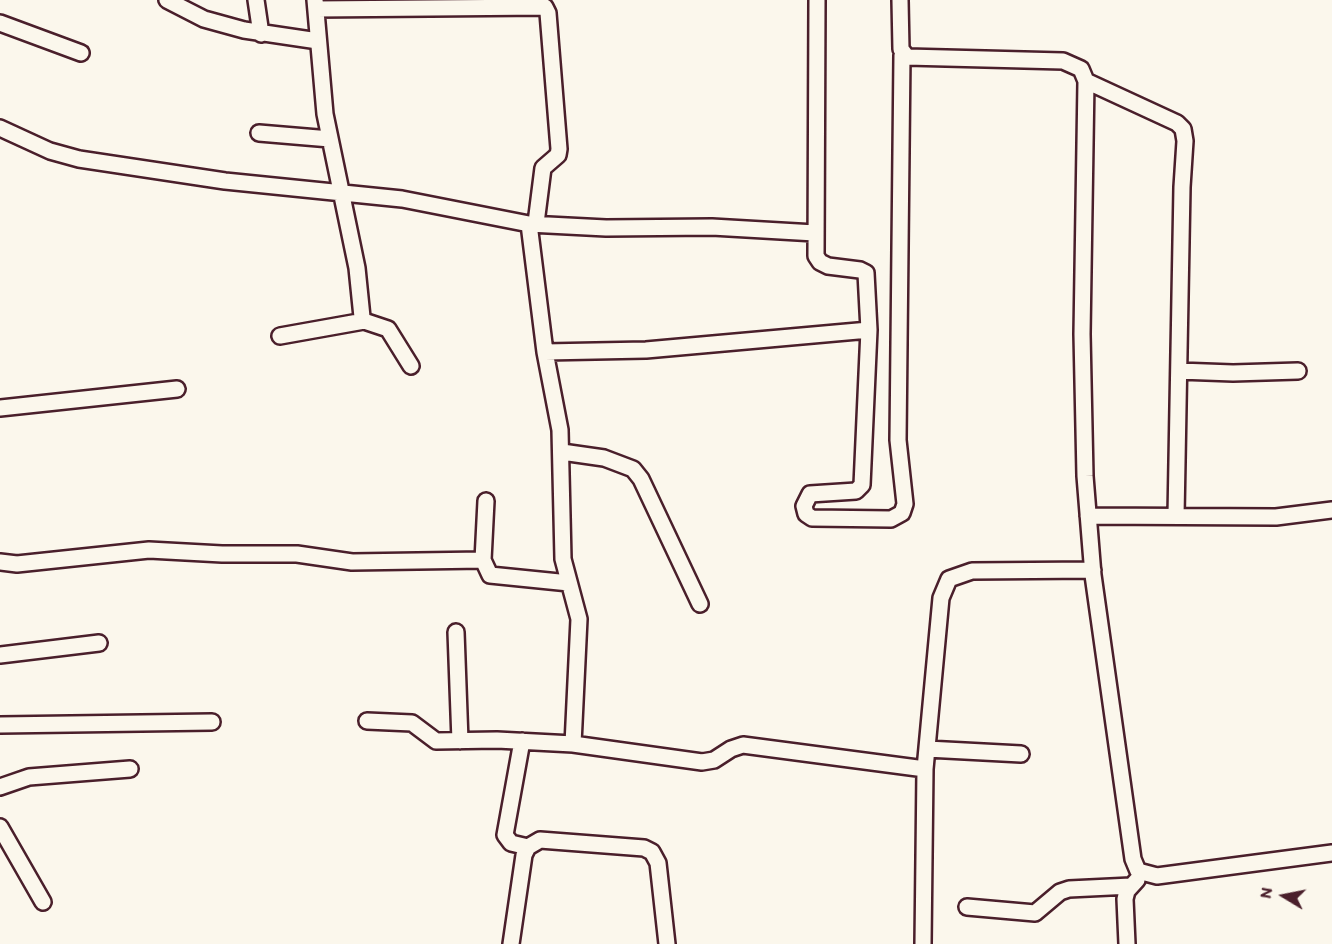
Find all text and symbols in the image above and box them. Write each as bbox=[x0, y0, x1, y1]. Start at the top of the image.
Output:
north arrow bbox=[1254, 866, 1314, 926]
text: N bbox=[1255, 886, 1276, 900]

